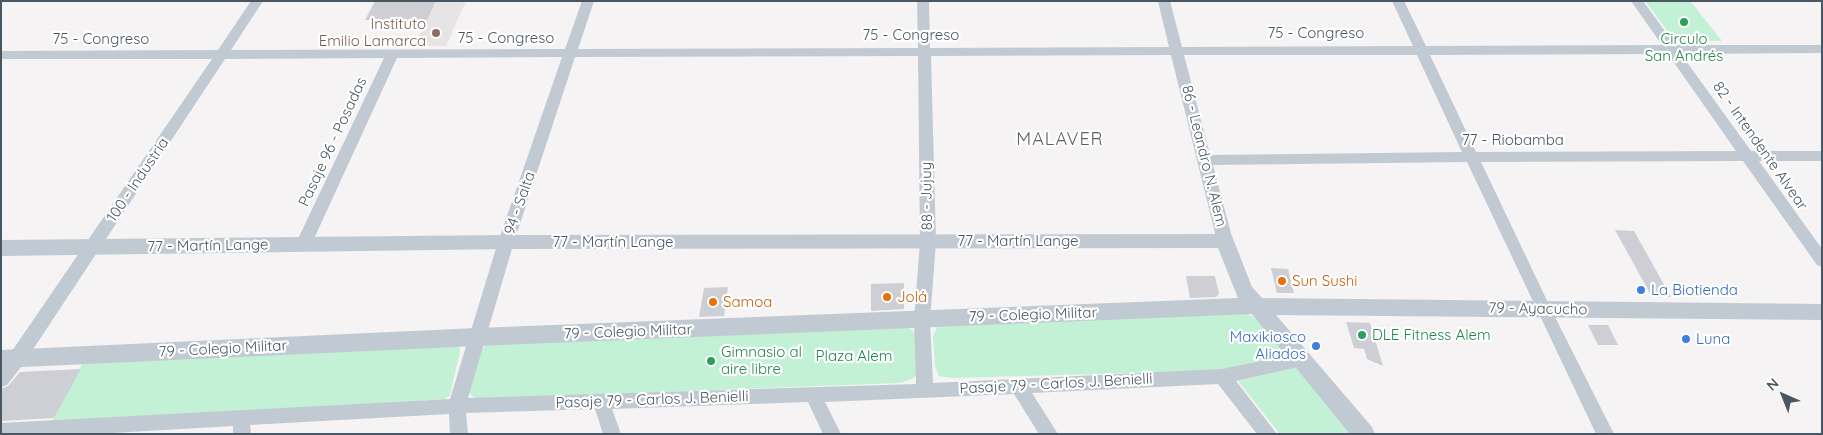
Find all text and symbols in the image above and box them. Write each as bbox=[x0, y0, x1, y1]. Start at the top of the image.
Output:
place label: Instituto Emilio Lamarca bbox=[319, 15, 426, 50]
marker: Circulo San Andrés bbox=[1678, 16, 1690, 28]
street label: 75 - Congreso bbox=[1268, 24, 1364, 42]
street label: 75 - Congreso bbox=[863, 26, 959, 44]
marker: Instituto Emilio Lamarca bbox=[430, 27, 442, 39]
street label: 75 - Congreso bbox=[458, 29, 554, 47]
street label: 75 - Congreso bbox=[53, 30, 149, 48]
place label: Circulo San Andrés bbox=[1645, 30, 1723, 65]
street label: Pasaje 96 - Posadas bbox=[295, 74, 371, 210]
street label: 82 - Intendente Alvear bbox=[1709, 78, 1811, 214]
street label: 86 - Leandro N. Alem bbox=[1178, 83, 1230, 229]
district label: MALAVER bbox=[1015, 129, 1105, 151]
street label: 77 - Riobamba bbox=[1462, 131, 1564, 149]
street label: 100 - Industria bbox=[103, 134, 173, 226]
street label: 88 - Jujuy bbox=[917, 162, 937, 230]
street label: 94 - Salta bbox=[501, 169, 539, 237]
street label: 77 - Martín Lange bbox=[957, 232, 1079, 250]
street label: 77 - Martín Lange bbox=[552, 233, 674, 251]
street label: 77 - Martín Lange bbox=[147, 236, 269, 256]
place label: Sun Sushi bbox=[1292, 272, 1357, 290]
marker: Sun Sushi bbox=[1276, 275, 1288, 287]
place label: La Biotienda bbox=[1651, 281, 1738, 299]
marker: La Biotienda bbox=[1635, 284, 1647, 296]
place label: Jolá bbox=[897, 288, 927, 306]
marker: Jolá bbox=[881, 291, 893, 303]
place label: Samoa bbox=[723, 293, 772, 311]
marker: Samoa bbox=[707, 296, 719, 308]
street label: 79 - Ayacucho bbox=[1489, 299, 1587, 319]
street label: 79 - Colegio Militar bbox=[968, 304, 1098, 326]
street label: 79 - Colegio Militar bbox=[563, 321, 693, 343]
place label: DLE Fitness Alem bbox=[1372, 326, 1491, 344]
place label: Maxikiosco Aliados bbox=[1230, 328, 1306, 363]
marker: DLE Fitness Alem bbox=[1356, 329, 1368, 341]
place label: Luna bbox=[1696, 330, 1730, 348]
marker: Luna bbox=[1680, 333, 1692, 345]
street label: 79 - Colegio Militar bbox=[158, 337, 288, 361]
marker: Maxikiosco Aliados bbox=[1310, 340, 1322, 352]
place label: Gimnasio al aire libre bbox=[721, 343, 802, 378]
park label: Plaza Alem bbox=[815, 347, 893, 365]
marker: Gimnasio al aire libre bbox=[705, 355, 717, 367]
street label: Pasaje 79 - Carlos J. Benielli bbox=[959, 370, 1153, 398]
north arrow bbox=[1758, 370, 1808, 420]
text: N bbox=[1763, 374, 1783, 394]
street label: Pasaje 79 - Carlos J. Benielli bbox=[555, 388, 749, 412]

